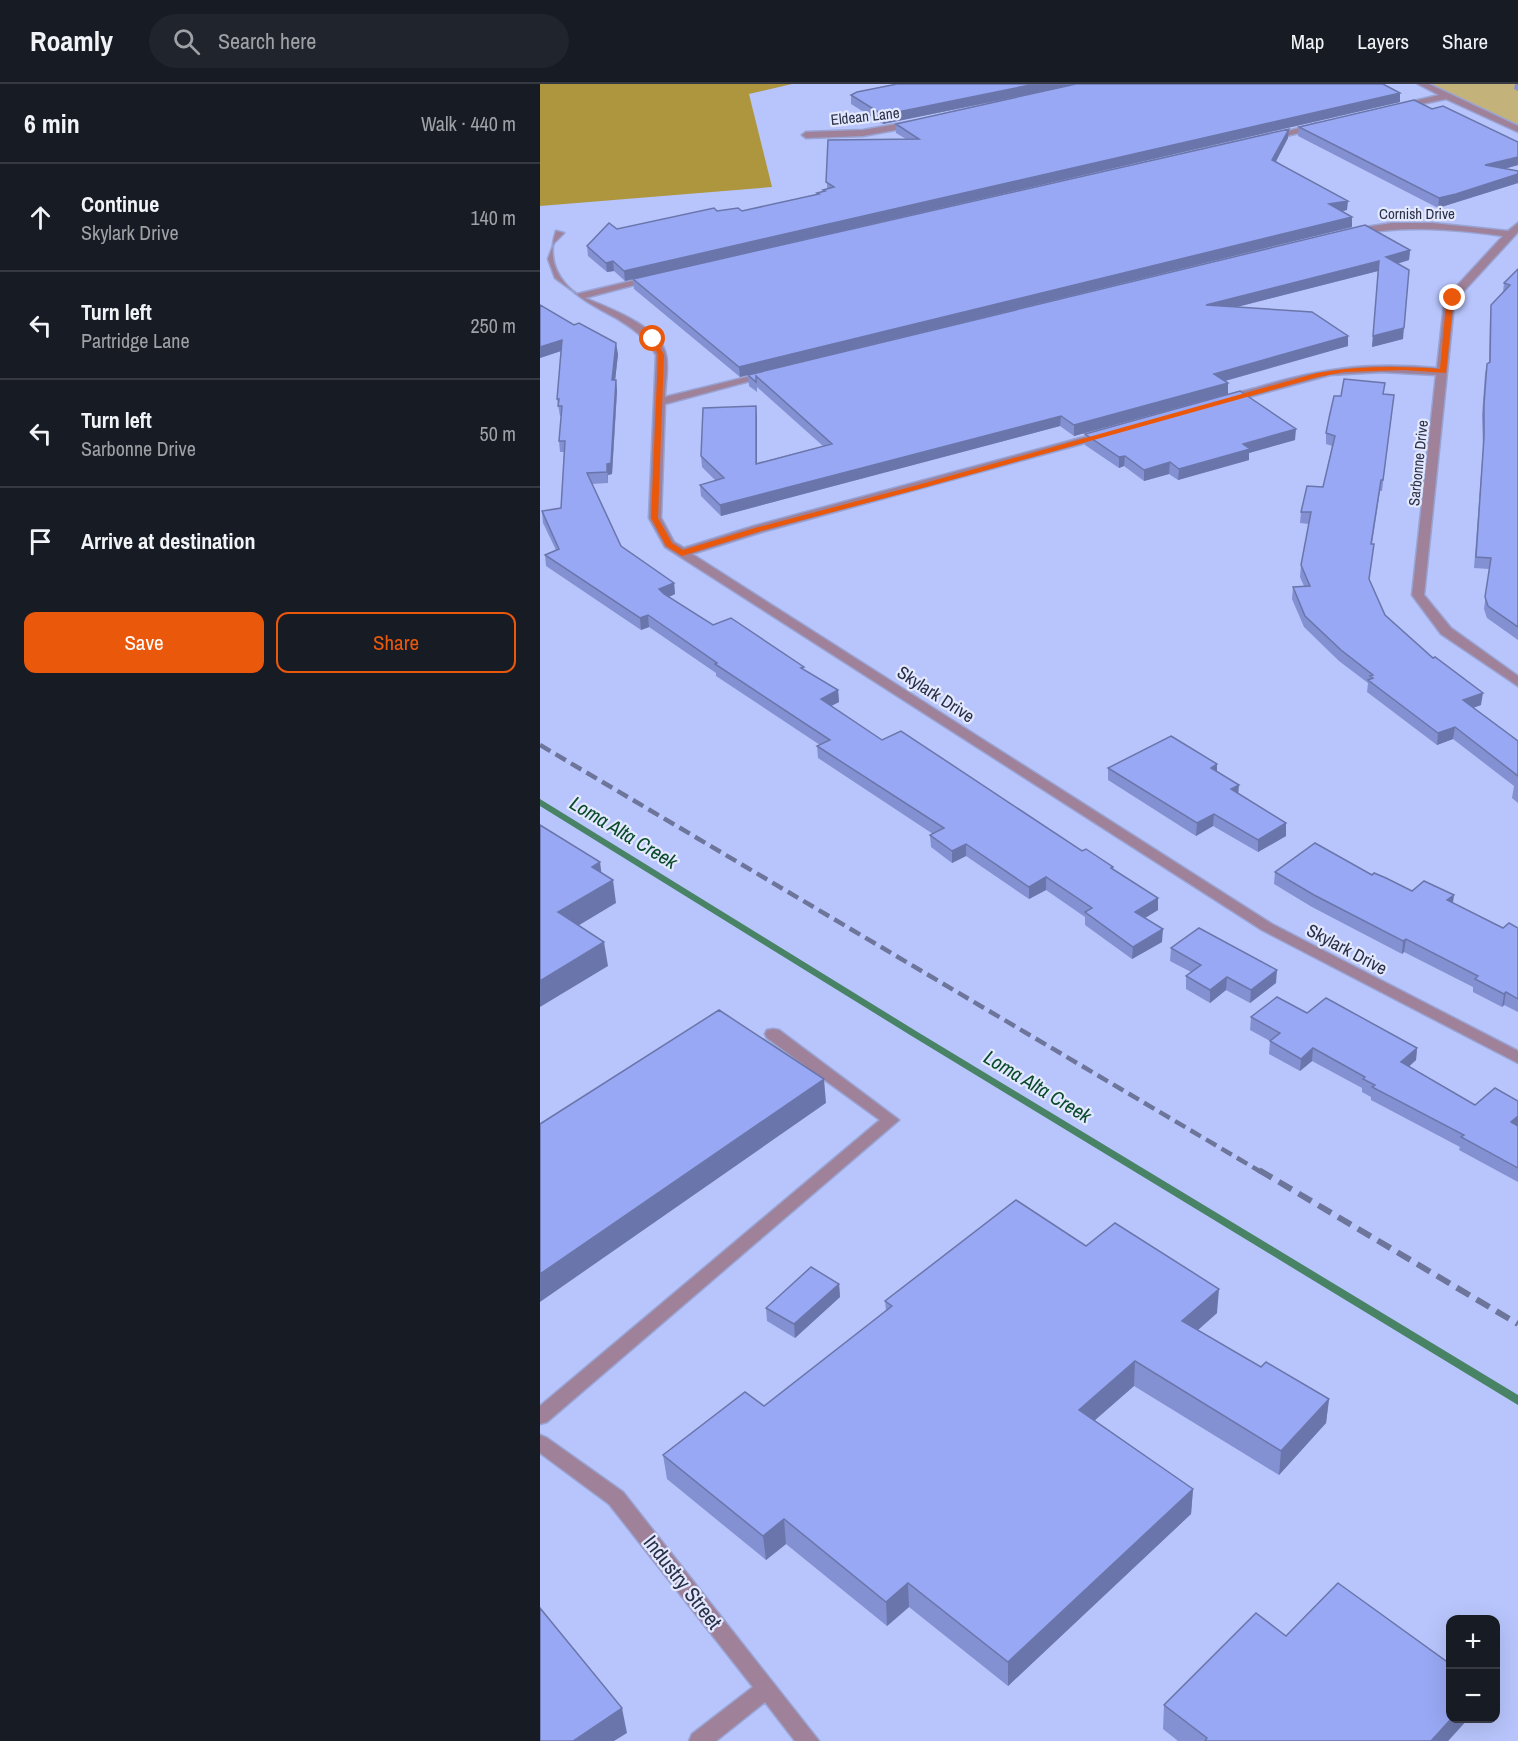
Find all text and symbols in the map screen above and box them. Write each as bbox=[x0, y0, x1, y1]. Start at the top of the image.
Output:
search box bbox=[149, 14, 569, 68]
text: Roamly bbox=[30, 22, 113, 60]
icon: search bbox=[170, 25, 203, 58]
text: Search here bbox=[218, 26, 316, 56]
text: Map bbox=[1291, 27, 1324, 56]
text: Layers bbox=[1357, 27, 1409, 56]
text: Share bbox=[1442, 27, 1488, 56]
street label: Eldean Lane bbox=[830, 102, 901, 130]
text: 6 min bbox=[24, 106, 80, 141]
text: Walk · 440 m bbox=[421, 110, 516, 137]
text: Continue bbox=[81, 189, 159, 219]
icon: ahead bbox=[24, 201, 57, 234]
street label: Cornish Drive bbox=[1379, 203, 1455, 224]
text: 140 m bbox=[470, 204, 516, 231]
text: Skylark Drive bbox=[81, 219, 179, 246]
route end bbox=[1439, 284, 1465, 310]
text: Turn left bbox=[81, 297, 152, 327]
icon: left bbox=[24, 309, 57, 342]
text: 250 m bbox=[470, 312, 516, 339]
route start bbox=[639, 325, 665, 351]
text: Partridge Lane bbox=[81, 327, 190, 354]
text: Turn left bbox=[81, 405, 152, 435]
icon: left bbox=[24, 417, 57, 450]
street label: Sarbonne Drive bbox=[1403, 419, 1433, 507]
text: 50 m bbox=[480, 420, 516, 447]
text: Sarbonne Drive bbox=[81, 435, 196, 462]
icon: arrive bbox=[24, 525, 57, 558]
text: Arrive at destination bbox=[81, 526, 255, 556]
button: Save bbox=[24, 612, 264, 673]
button: Share bbox=[276, 612, 516, 673]
street label: Skylark Drive bbox=[892, 660, 980, 728]
water label: Loma Alta Creek bbox=[565, 789, 684, 875]
street label: Skylark Drive bbox=[1302, 917, 1392, 981]
water label: Loma Alta Creek bbox=[979, 1043, 1098, 1129]
street label: Industry Street bbox=[637, 1529, 729, 1635]
map controls bbox=[1446, 1615, 1500, 1723]
button: + bbox=[1446, 1615, 1500, 1669]
button: − bbox=[1446, 1669, 1500, 1723]

